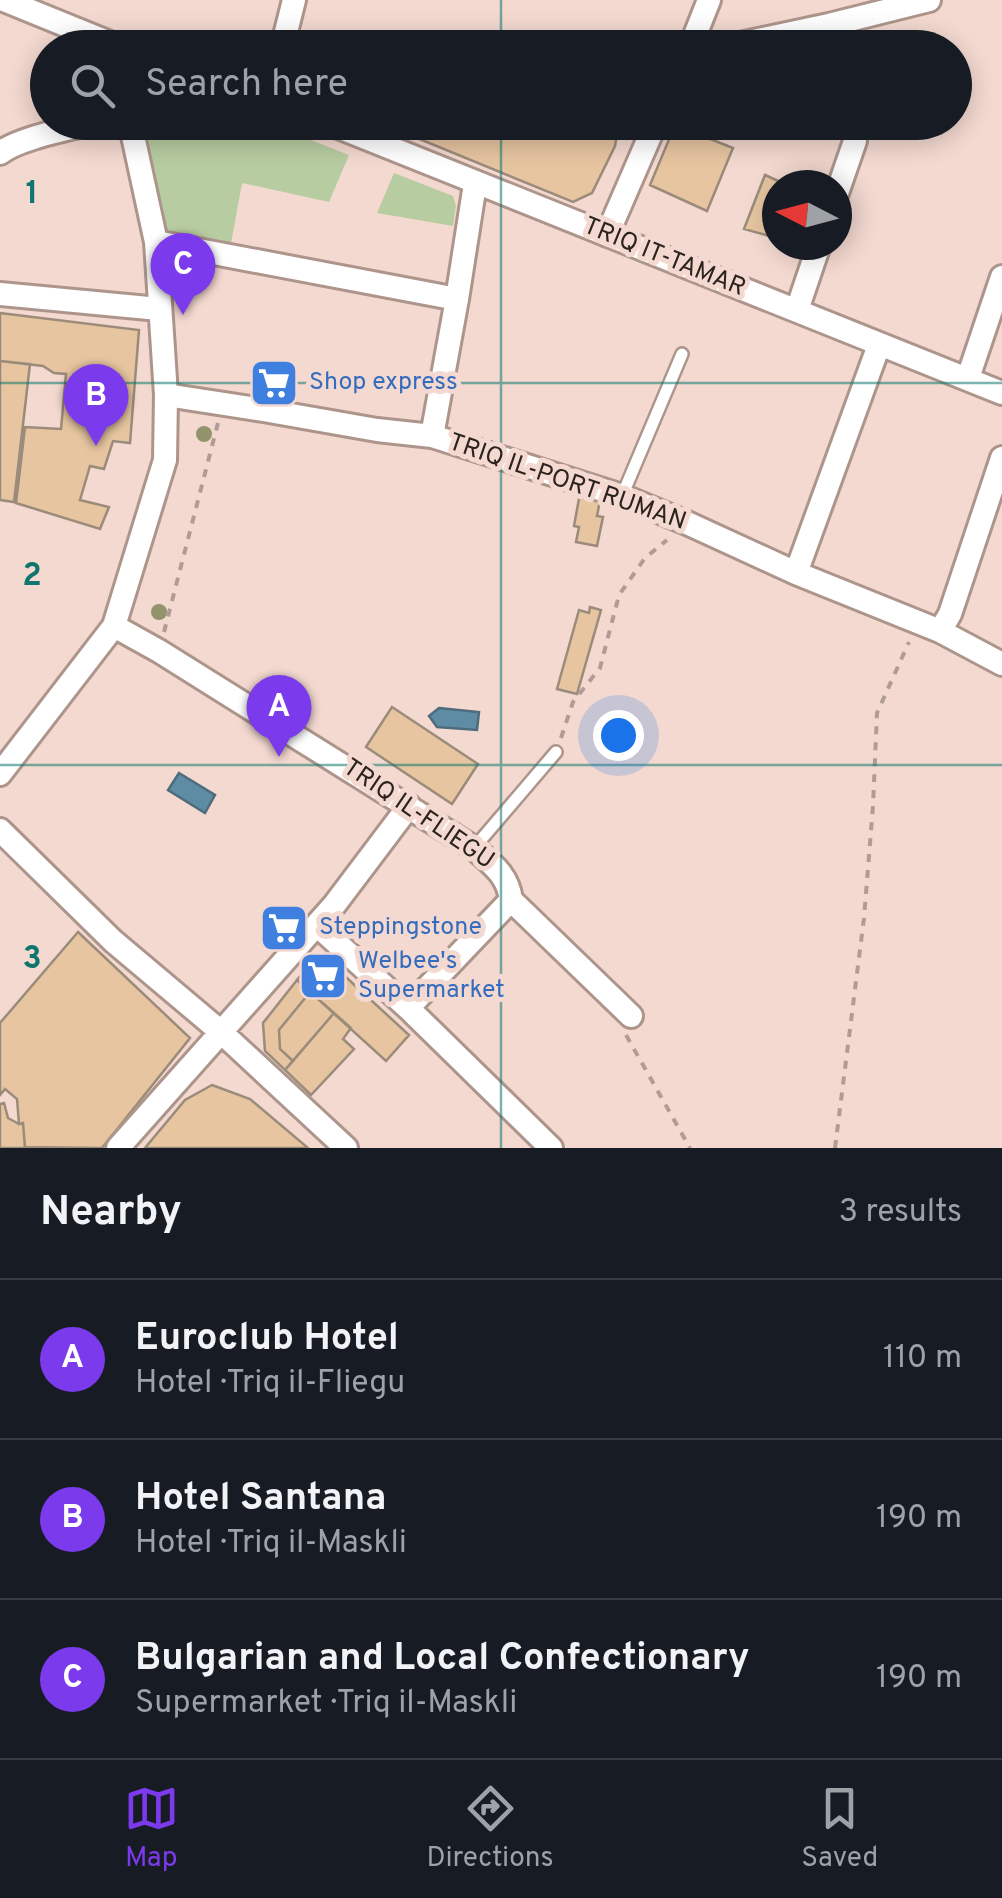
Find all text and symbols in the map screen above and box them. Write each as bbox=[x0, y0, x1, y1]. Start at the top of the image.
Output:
search box bbox=[30, 30, 972, 140]
icon: search bbox=[65, 58, 120, 113]
text: Search here bbox=[145, 61, 348, 110]
north arrow bbox=[762, 170, 852, 260]
text: 1 bbox=[26, 175, 38, 215]
street label: TRIQ IT-TAMAR bbox=[578, 211, 750, 305]
pin: C bbox=[150, 232, 216, 315]
supermarket icon: Shop express bbox=[248, 357, 300, 409]
pin: B bbox=[64, 364, 128, 446]
place label: Shop express bbox=[309, 367, 458, 399]
street label: TRIQ IL-PORT RUMAN bbox=[444, 427, 690, 539]
text: 2 bbox=[22, 557, 42, 597]
pin: A bbox=[246, 674, 312, 757]
your location bbox=[593, 710, 644, 761]
street label: TRIQ IL-FLIEGU bbox=[336, 752, 500, 878]
supermarket icon: Steppingstone bbox=[258, 902, 310, 954]
place label: Steppingstone bbox=[319, 912, 482, 944]
text: 3 bbox=[22, 940, 42, 980]
place label: Welbee's Supermarket bbox=[358, 946, 505, 1007]
supermarket icon: Welbee's Supermarket bbox=[297, 950, 349, 1002]
text: Nearby bbox=[40, 1187, 182, 1240]
text: 3 results bbox=[839, 1193, 962, 1233]
text: Euroclub Hotel bbox=[135, 1315, 399, 1364]
text: A bbox=[61, 1339, 84, 1379]
text: 110 m bbox=[883, 1339, 962, 1379]
text: Hotel · Triq il-Fliegu bbox=[135, 1364, 405, 1404]
text: Hotel Santana bbox=[135, 1475, 386, 1524]
text: B bbox=[61, 1499, 84, 1539]
text: 190 m bbox=[876, 1499, 962, 1539]
text: Hotel · Triq il-Maskli bbox=[135, 1524, 407, 1564]
text: Bulgarian and Local Confectionary bbox=[135, 1635, 750, 1684]
text: C bbox=[62, 1659, 83, 1699]
text: 190 m bbox=[876, 1659, 962, 1699]
text: Supermarket · Triq il-Maskli bbox=[135, 1684, 517, 1724]
tab: Map bbox=[124, 1781, 179, 1877]
tab: Directions bbox=[426, 1781, 554, 1877]
tab: Saved bbox=[801, 1781, 878, 1877]

